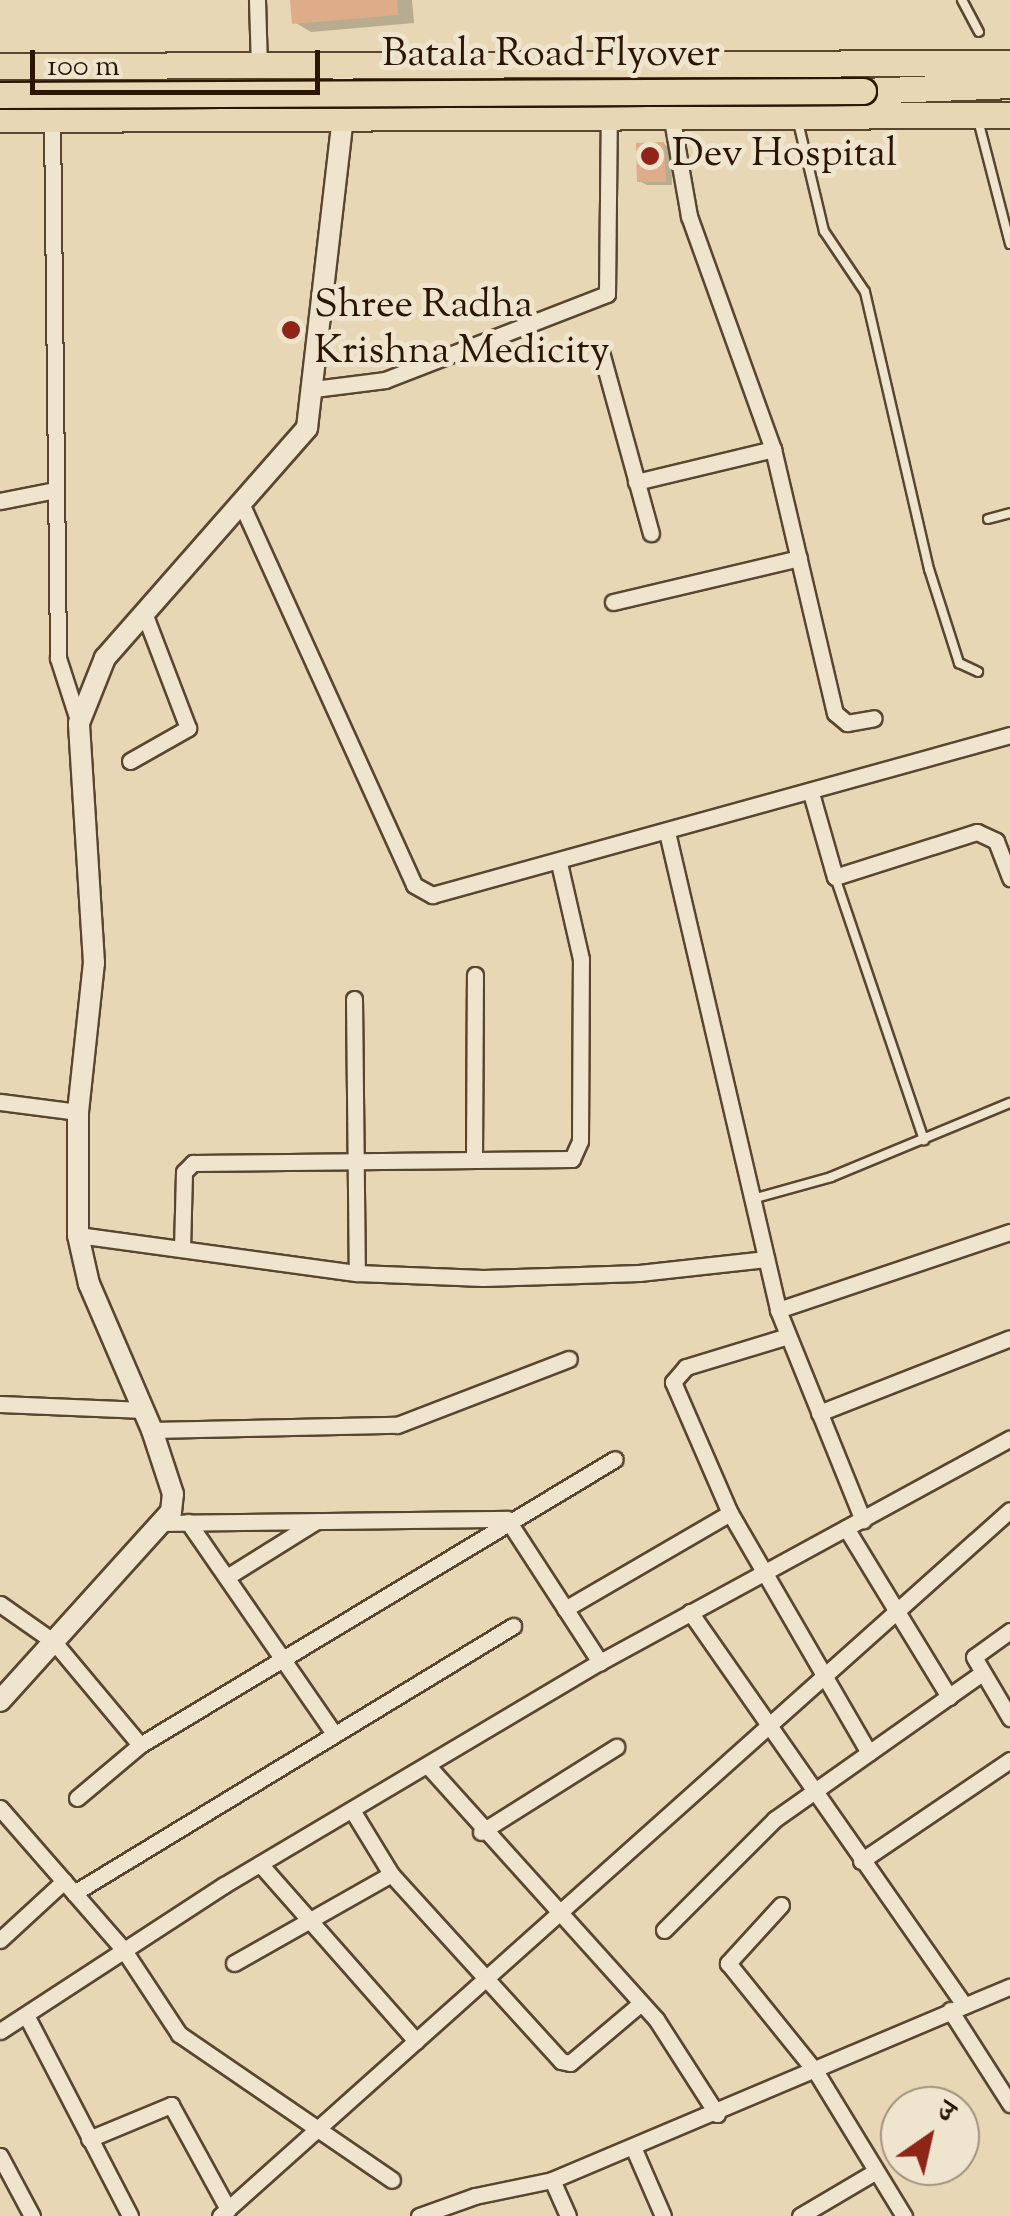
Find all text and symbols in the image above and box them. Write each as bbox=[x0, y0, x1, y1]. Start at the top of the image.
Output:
scale bar bbox=[35, 30, 325, 92]
street label: Batala Road Flyover bbox=[382, 32, 720, 80]
text: 100 m bbox=[47, 46, 120, 89]
place label: Dev Hospital bbox=[672, 132, 897, 180]
marker: Dev Hospital bbox=[637, 143, 663, 169]
place label: Shree Radha Krishna Medicity bbox=[314, 283, 610, 377]
marker: Shree Radha Krishna Medicity bbox=[278, 317, 304, 343]
north arrow bbox=[880, 2086, 980, 2186]
text: उ bbox=[929, 2092, 963, 2133]

